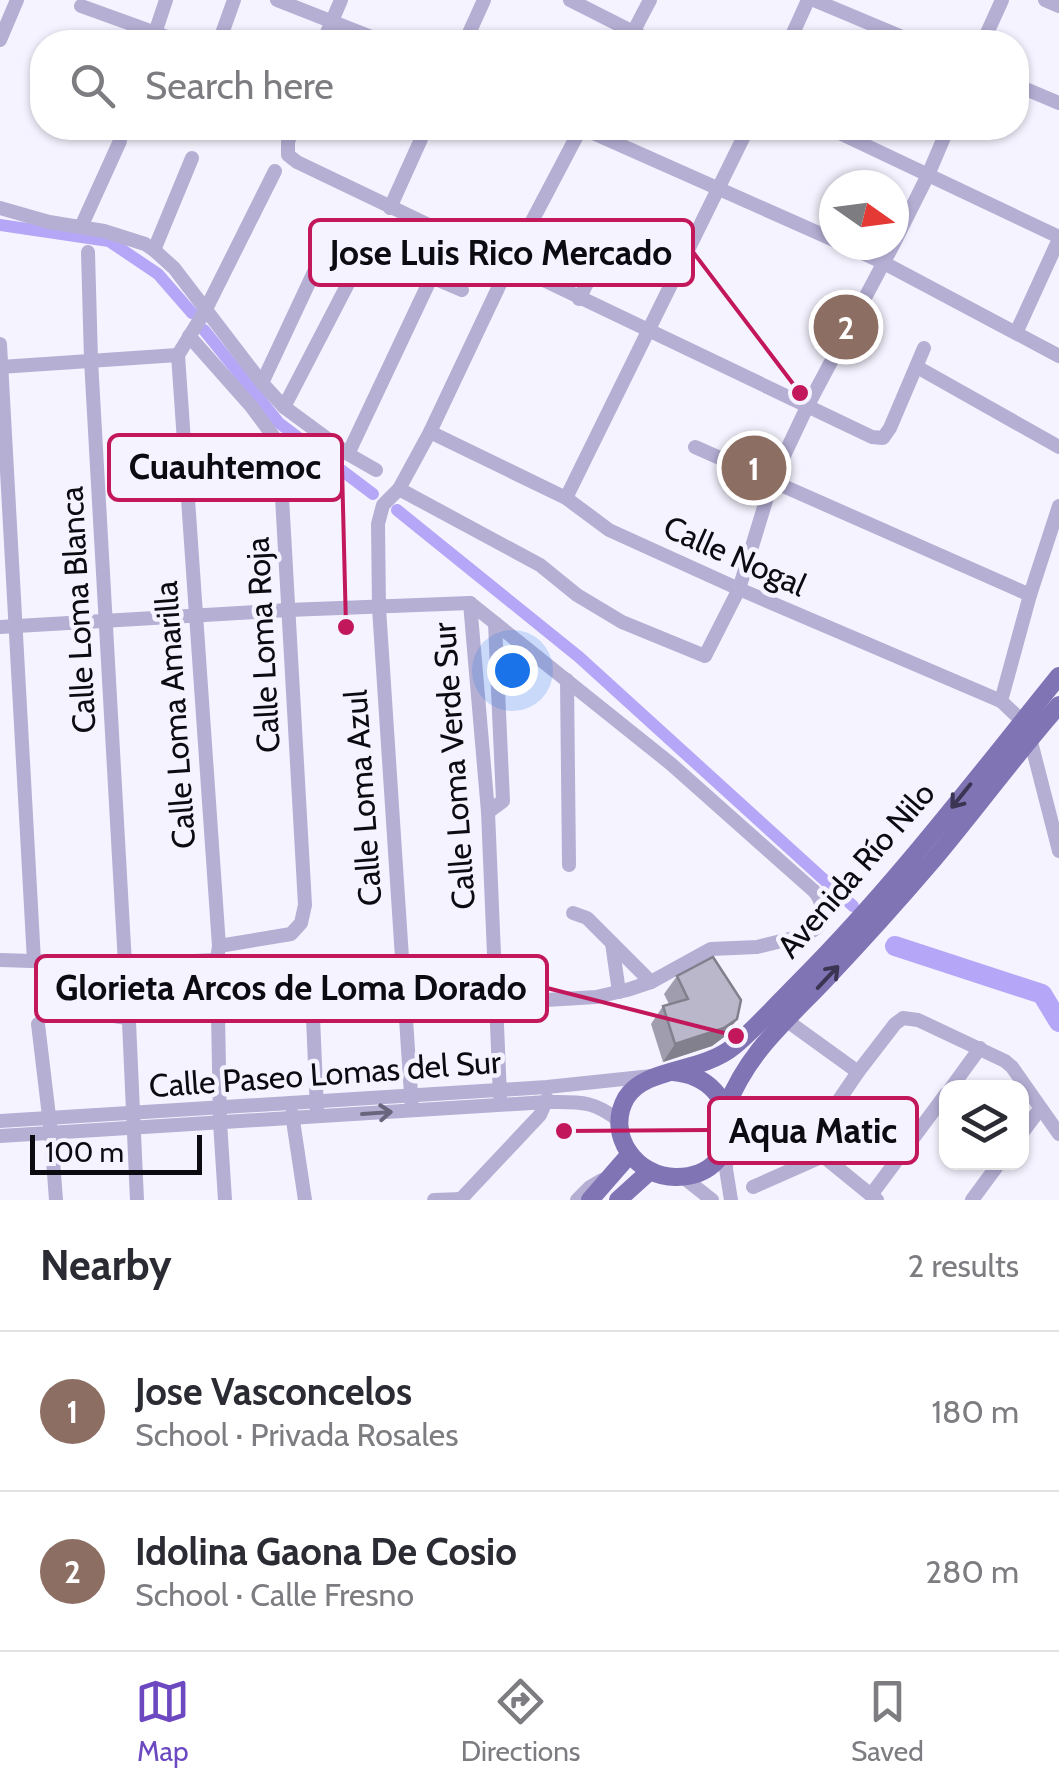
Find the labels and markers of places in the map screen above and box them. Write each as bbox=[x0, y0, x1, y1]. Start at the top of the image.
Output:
callout: Jose Luis Rico Mercado bbox=[310, 220, 693, 285]
pin: 2 bbox=[814, 290, 878, 364]
pin: 1 bbox=[722, 430, 786, 506]
callout: Cuauhtemoc bbox=[109, 435, 342, 500]
callout: Glorieta Arcos de Loma Dorado bbox=[36, 956, 547, 1021]
callout: Aqua Matic bbox=[709, 1098, 917, 1163]

